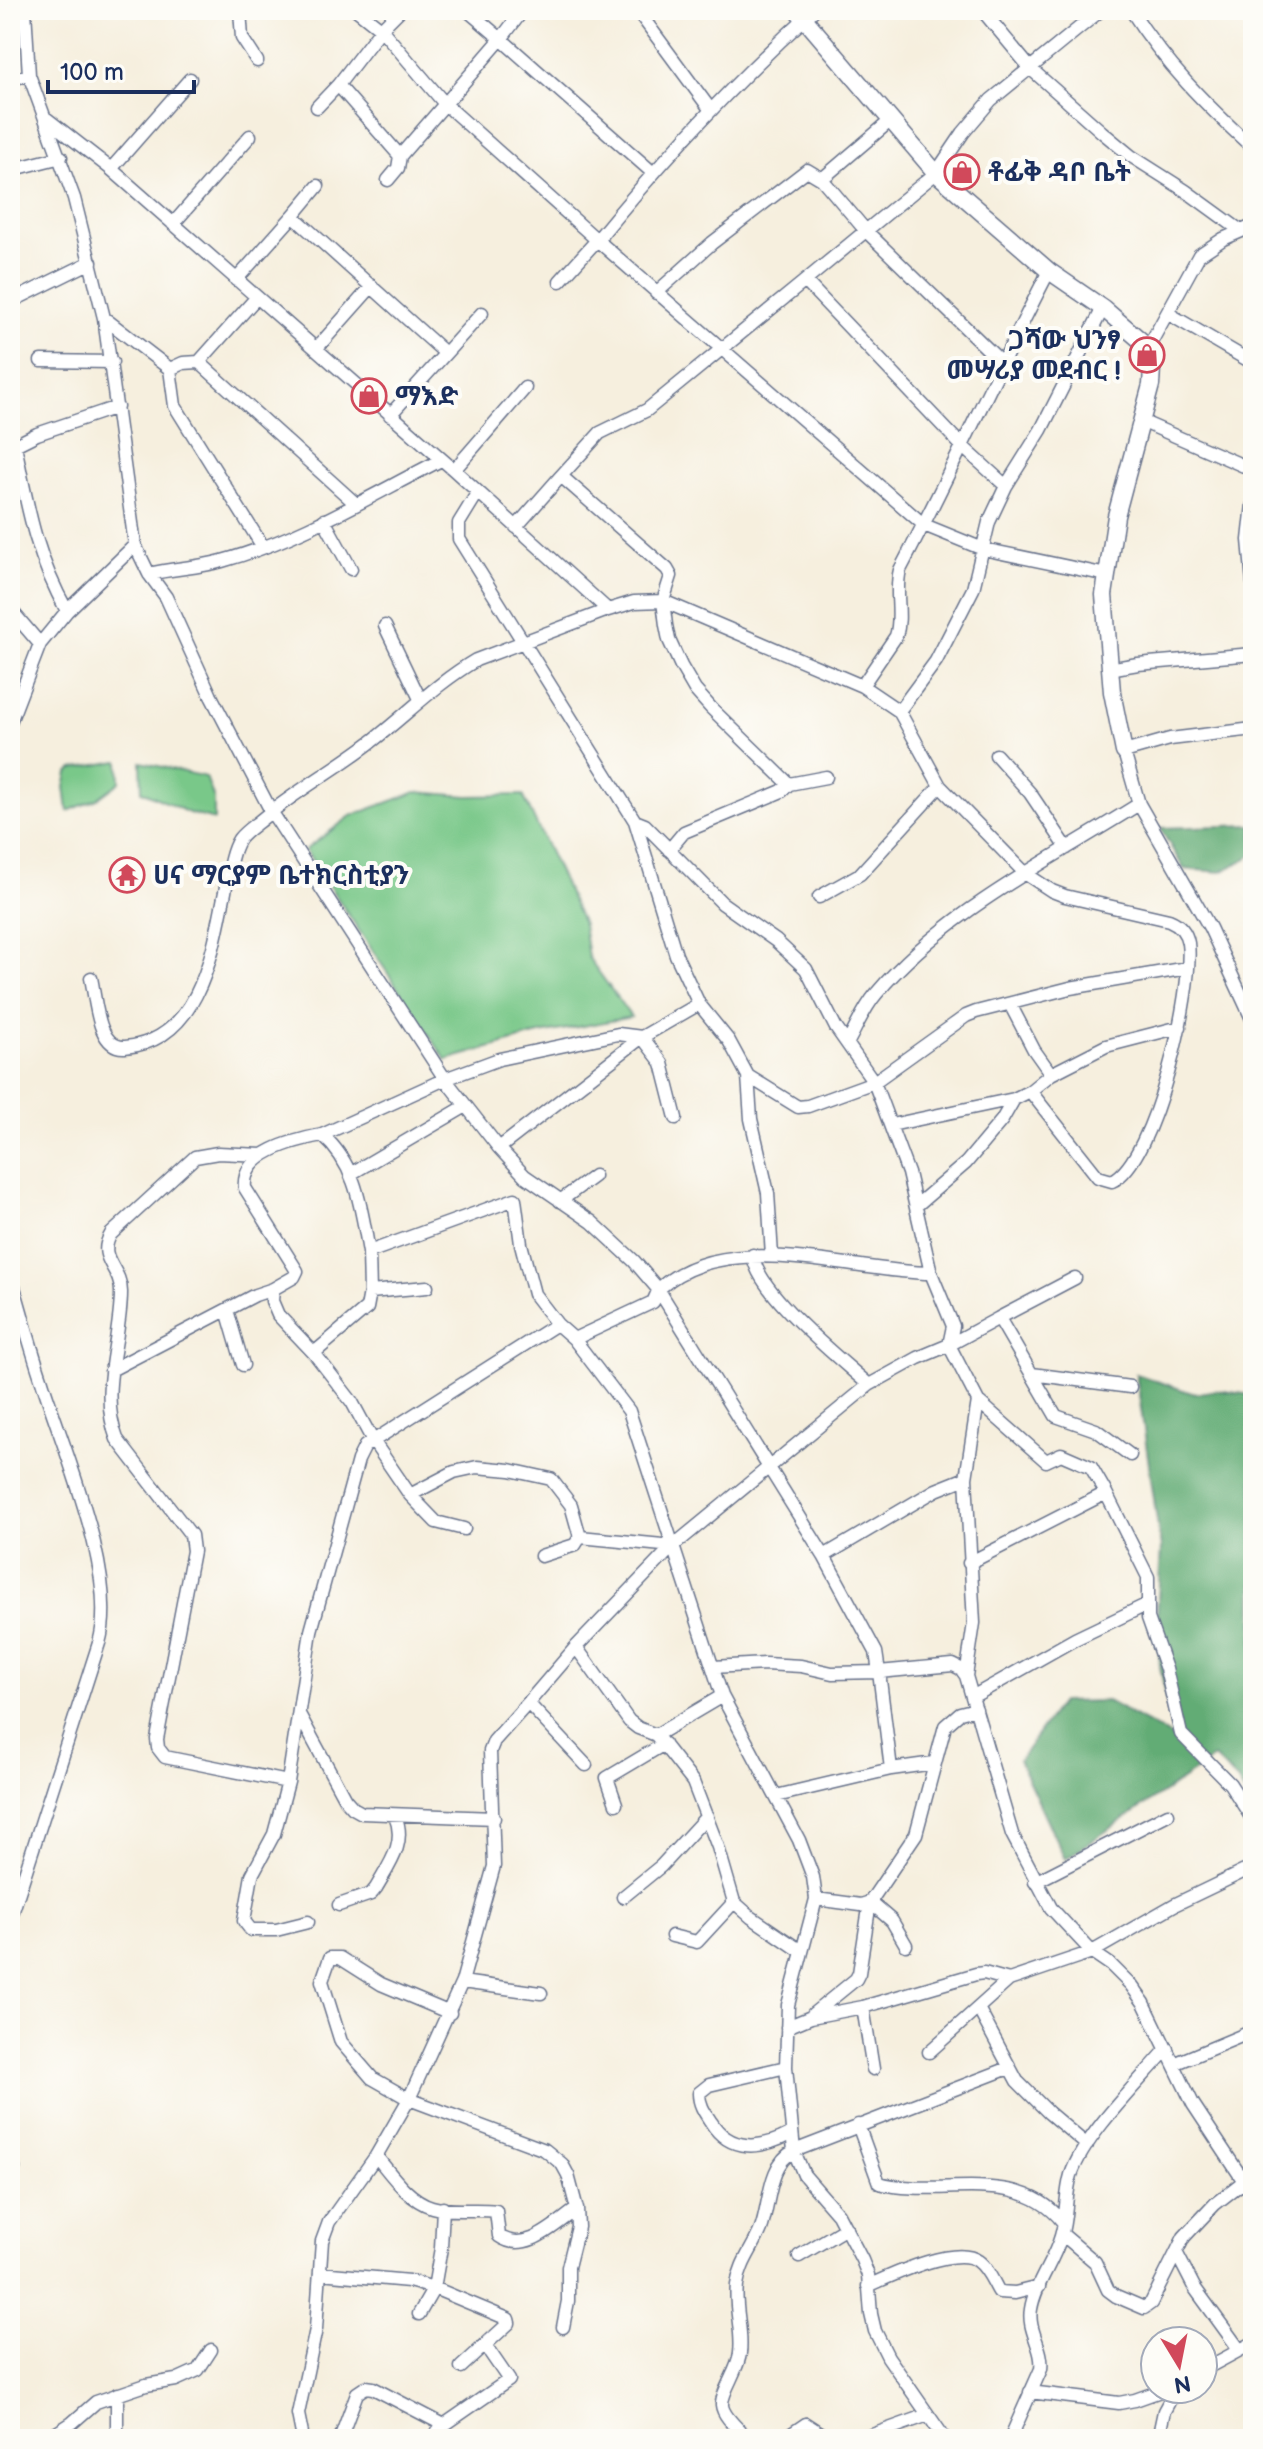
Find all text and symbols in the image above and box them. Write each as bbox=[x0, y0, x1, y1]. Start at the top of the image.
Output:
scale bar bbox=[48, 44, 194, 94]
text: 100 m bbox=[60, 58, 124, 87]
shop icon: ቶፊቅ ዳቦ ቤት bbox=[943, 153, 981, 191]
place label: ቶፊቅ ዳቦ ቤት bbox=[988, 158, 1131, 189]
place label: ጋሻው ህንፃ መሣሪያ መደብር ! bbox=[947, 326, 1121, 387]
shop icon: ጋሻው ህንፃ መሣሪያ መደብር ! bbox=[1128, 336, 1166, 374]
shop icon: ማእድ bbox=[350, 377, 388, 415]
place label: ማእድ bbox=[395, 382, 459, 413]
temple icon: ሀና ማርያም ቤተክርስቲያን bbox=[108, 856, 146, 894]
place label: ሀና ማርያም ቤተክርስቲያን bbox=[153, 861, 409, 892]
north arrow bbox=[1139, 2325, 1219, 2405]
text: N bbox=[1172, 2368, 1193, 2398]

